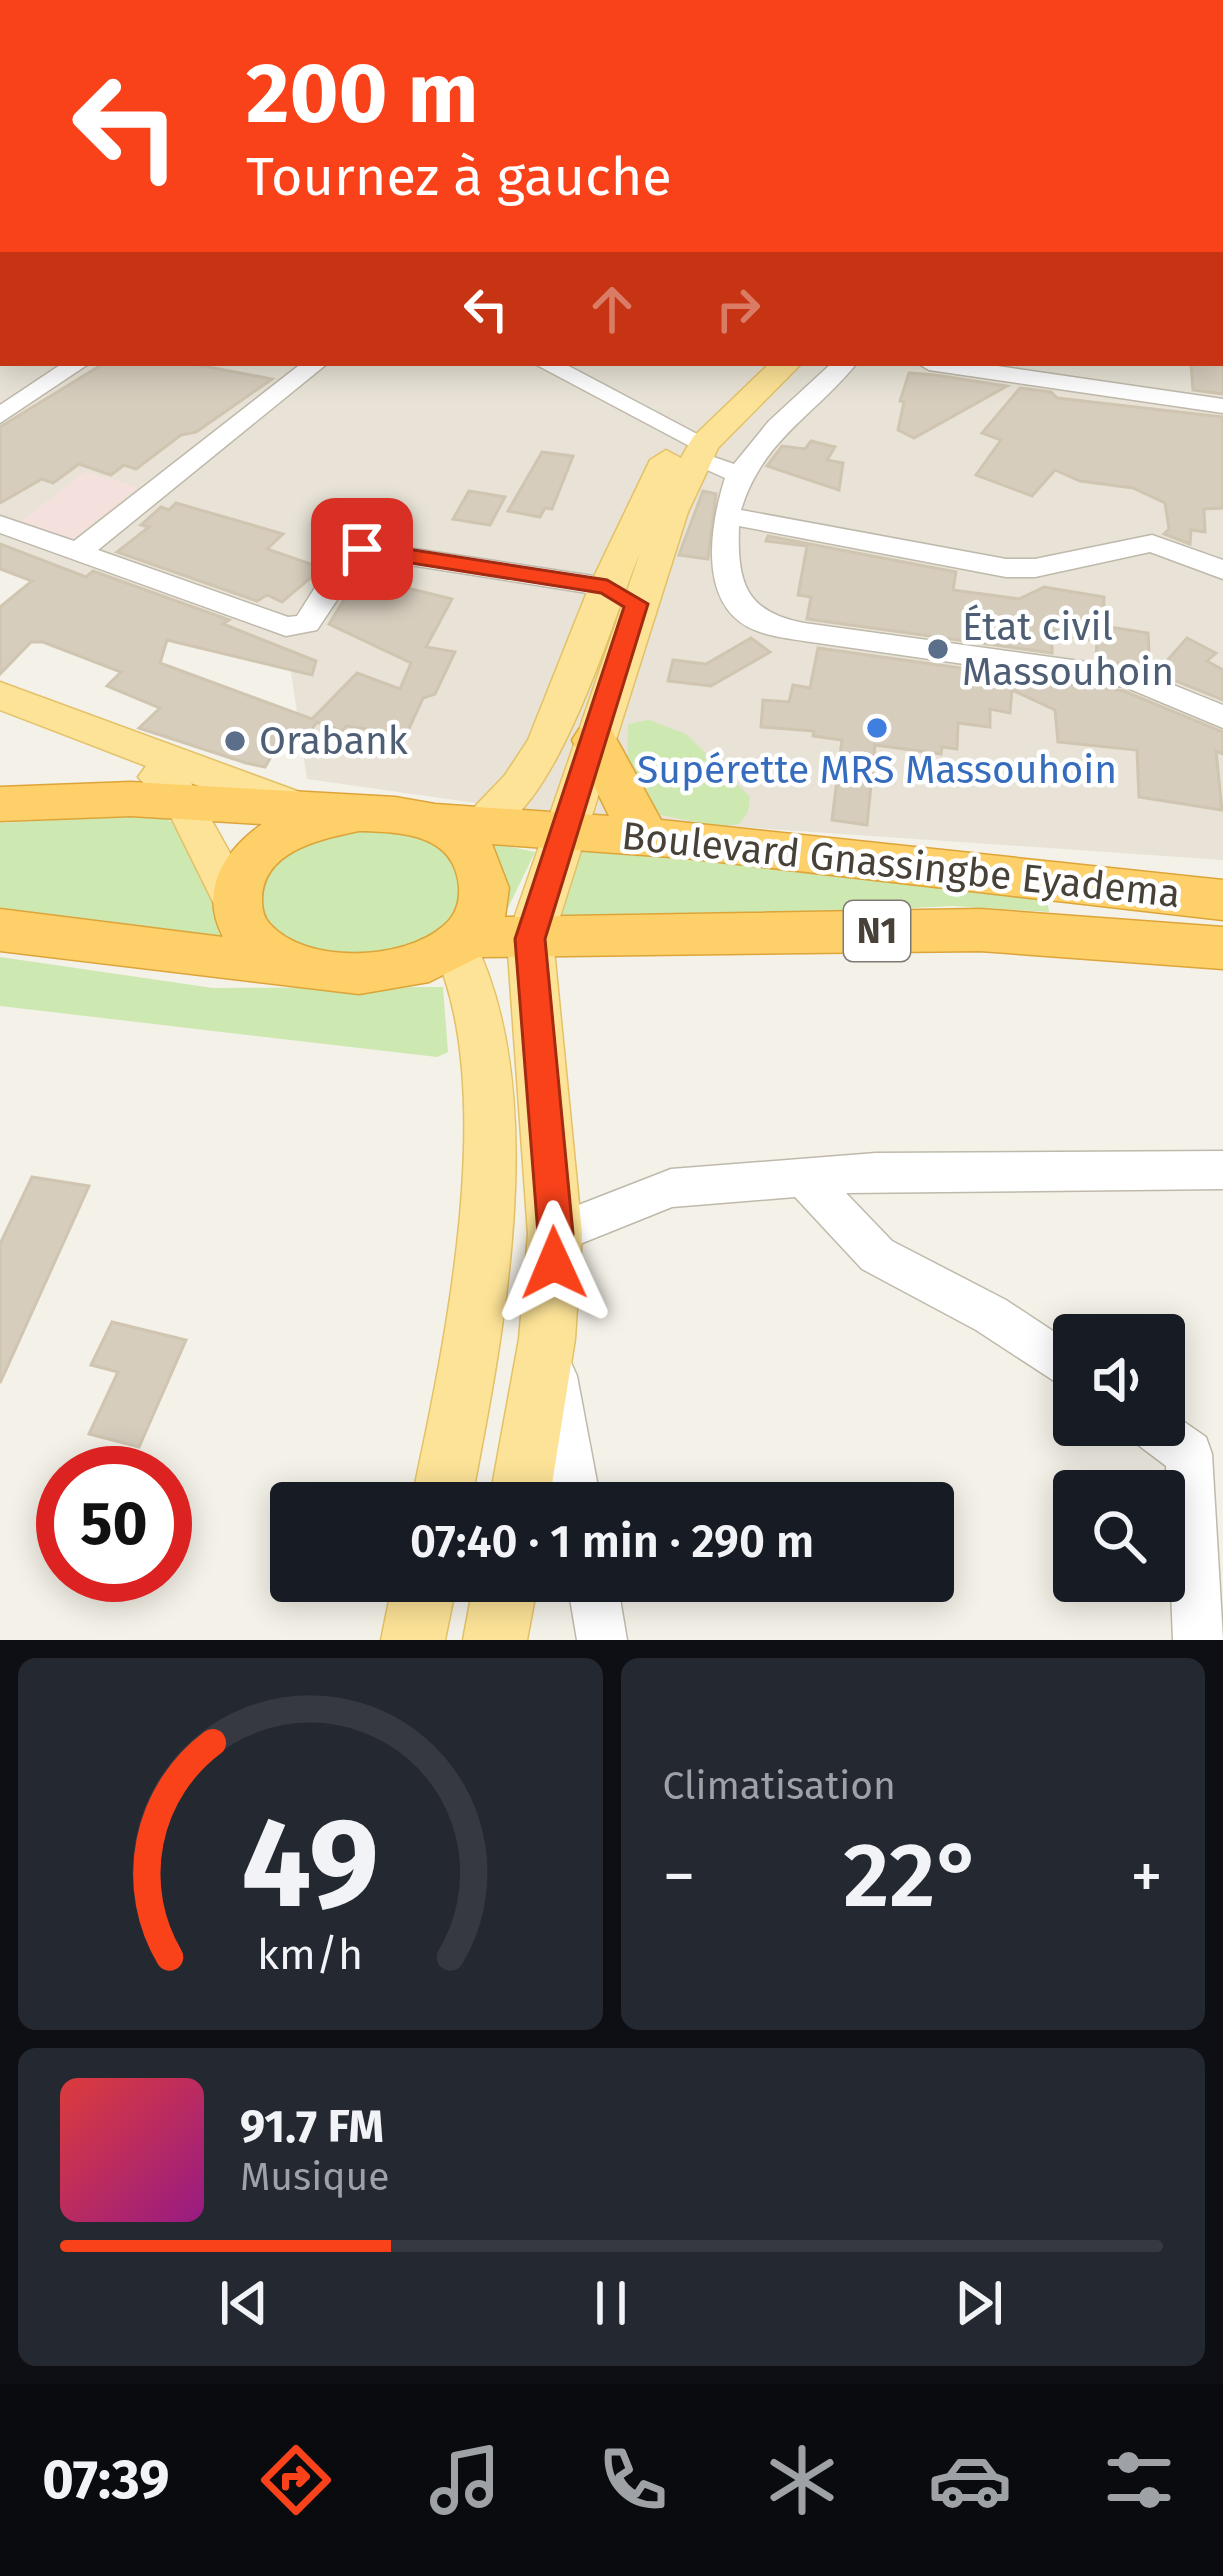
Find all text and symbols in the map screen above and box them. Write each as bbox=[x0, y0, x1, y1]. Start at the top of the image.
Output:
text: 200 m bbox=[246, 43, 479, 144]
icon: left bbox=[48, 48, 204, 204]
text: Tournez à gauche bbox=[246, 145, 672, 209]
icon: left bbox=[453, 276, 519, 342]
icon: ahead bbox=[579, 276, 645, 342]
icon: right bbox=[705, 276, 771, 342]
pin bbox=[311, 498, 413, 600]
icon: arrive bbox=[329, 516, 395, 582]
place label: État civil Massouhoin bbox=[962, 604, 1174, 695]
marker: État civil Massouhoin bbox=[925, 636, 951, 662]
marker: Supérette MRS Massouhoin bbox=[864, 715, 890, 741]
place label: Orabank bbox=[259, 718, 408, 764]
marker: Orabank bbox=[222, 728, 248, 754]
place label: Supérette MRS Massouhoin bbox=[637, 747, 1117, 793]
street label: Boulevard Gnassingbe Eyadema bbox=[620, 813, 1182, 917]
road number: N1 bbox=[844, 901, 910, 961]
position arrow bbox=[491, 1200, 617, 1326]
map controls bbox=[1053, 1314, 1185, 1602]
button: sound bbox=[1053, 1314, 1185, 1446]
speed limit sign: 50 bbox=[36, 1446, 192, 1602]
button: search bbox=[1053, 1470, 1185, 1602]
text: 07:40 · 1 min · 290 m bbox=[410, 1515, 814, 1569]
text: Climatisation bbox=[663, 1763, 896, 1809]
text: 49 bbox=[241, 1789, 379, 1939]
text: 22° bbox=[843, 1822, 982, 1930]
text: − bbox=[663, 1837, 696, 1916]
text: + bbox=[1130, 1837, 1163, 1916]
text: km/h bbox=[257, 1929, 363, 1980]
text: 91.7 FM bbox=[240, 2100, 384, 2154]
text: Musique bbox=[240, 2154, 390, 2200]
icon: previous bbox=[211, 2270, 277, 2336]
icon: pause bbox=[578, 2270, 644, 2336]
icon: next bbox=[946, 2270, 1012, 2336]
icon: directions bbox=[254, 2438, 338, 2522]
icon: music bbox=[423, 2438, 507, 2522]
icon: phone bbox=[591, 2438, 675, 2522]
icon: climate bbox=[760, 2438, 844, 2522]
icon: car bbox=[928, 2438, 1012, 2522]
icon: filters bbox=[1097, 2438, 1181, 2522]
text: 07:39 bbox=[42, 2448, 170, 2512]

